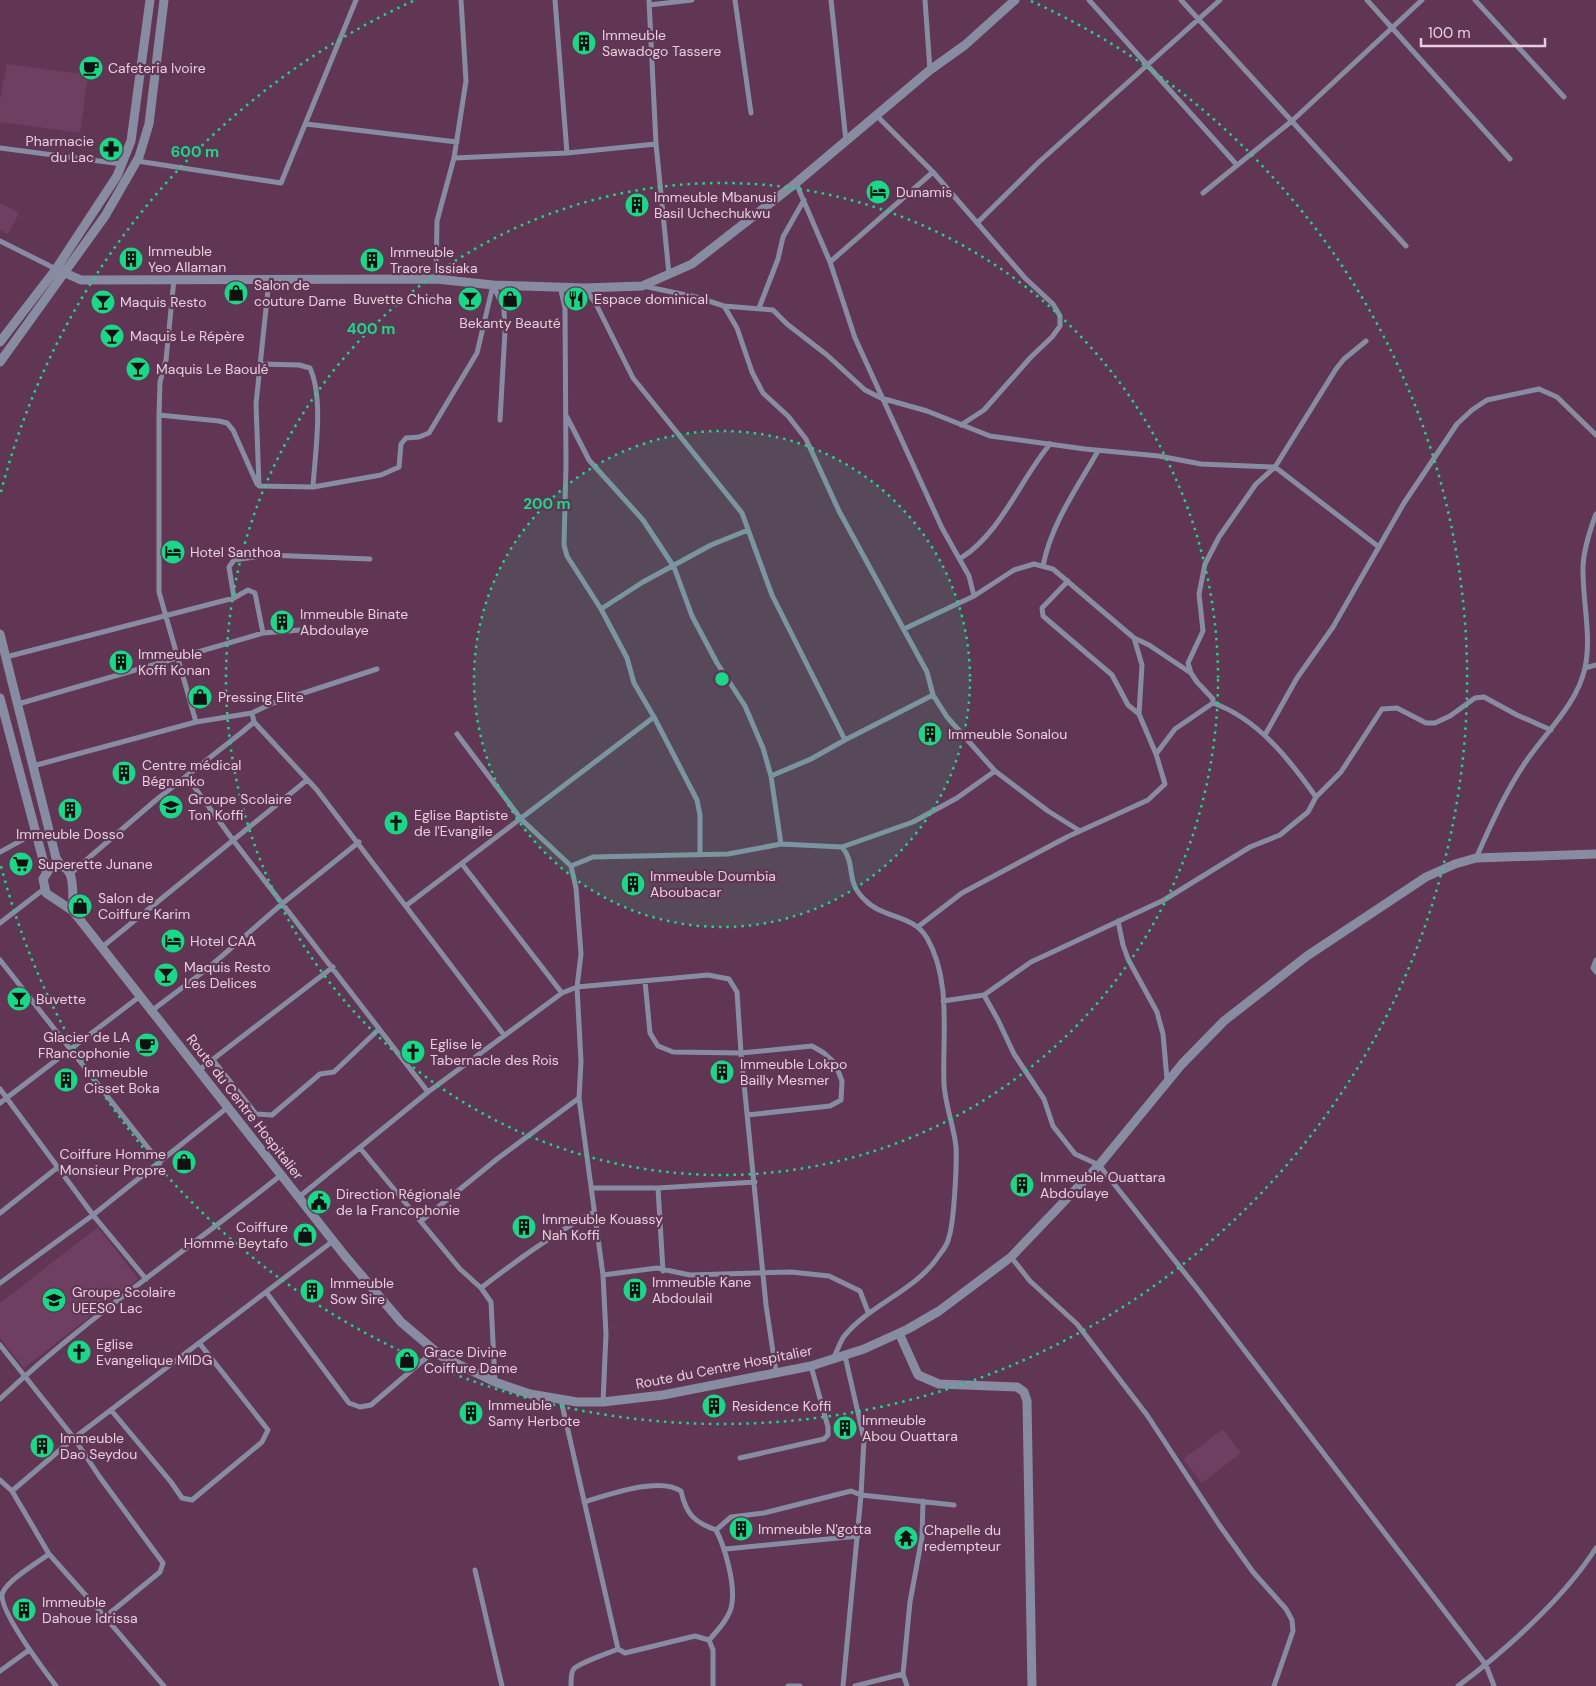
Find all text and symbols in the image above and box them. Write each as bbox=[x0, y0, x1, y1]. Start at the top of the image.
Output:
scale bar bbox=[1421, 15, 1545, 47]
text: 100 m bbox=[1428, 23, 1471, 43]
place label: Immeuble Sawadogo Tassere bbox=[602, 26, 721, 60]
building icon: Immeuble Sawadogo Tassere bbox=[571, 30, 597, 56]
cafe icon: Cafeteria Ivoire bbox=[78, 55, 104, 81]
place label: Cafeteria Ivoire bbox=[108, 59, 206, 77]
place label: Pharmacie du Lac bbox=[26, 132, 94, 166]
pharmacy icon: Pharmacie du Lac bbox=[98, 136, 124, 162]
text: 600 m bbox=[171, 142, 219, 162]
hotel icon: Dunamis bbox=[865, 179, 891, 205]
place label: Dunamis bbox=[896, 183, 952, 201]
place label: Immeuble Mbanusi Basil Uchechukwu bbox=[654, 188, 776, 222]
building icon: Immeuble Mbanusi Basil Uchechukwu bbox=[624, 192, 650, 218]
place label: Immeuble Yeo Allaman bbox=[148, 242, 226, 276]
place label: Immeuble Traore Issiaka bbox=[390, 243, 478, 277]
building icon: Immeuble Yeo Allaman bbox=[118, 246, 144, 272]
building icon: Immeuble Traore Issiaka bbox=[359, 247, 385, 273]
place label: Salon de couture Dame bbox=[254, 276, 346, 310]
shop icon: Salon de couture Dame bbox=[223, 280, 249, 306]
bar icon: Buvette Chicha bbox=[457, 286, 483, 312]
shop icon: Bekanty Beauté bbox=[497, 286, 523, 312]
restaurant icon: Espace dominical bbox=[563, 286, 589, 312]
bar icon: Maquis Resto bbox=[90, 289, 116, 315]
place label: Buvette Chicha bbox=[353, 290, 452, 308]
place label: Espace dominical bbox=[594, 290, 708, 308]
place label: Maquis Resto bbox=[120, 293, 206, 311]
place label: Bekanty Beauté bbox=[459, 314, 561, 332]
text: 400 m bbox=[347, 319, 395, 339]
bar icon: Maquis Le Répère bbox=[99, 323, 125, 349]
place label: Maquis Le Répère bbox=[130, 327, 245, 345]
bar icon: Maquis Le Baoulé bbox=[125, 356, 151, 382]
place label: Maquis Le Baoulé bbox=[156, 360, 269, 378]
text: 200 m bbox=[523, 494, 571, 514]
hotel icon: Hotel Santhoa bbox=[160, 539, 186, 565]
place label: Hotel Santhoa bbox=[190, 543, 281, 561]
place label: Immeuble Binate Abdoulaye bbox=[300, 605, 408, 639]
building icon: Immeuble Binate Abdoulaye bbox=[269, 609, 295, 635]
place label: Immeuble Koffi Konan bbox=[138, 645, 210, 679]
building icon: Immeuble Koffi Konan bbox=[108, 649, 134, 675]
centre of rings bbox=[713, 670, 731, 688]
shop icon: Pressing Elite bbox=[187, 684, 213, 710]
place label: Pressing Elite bbox=[218, 688, 304, 706]
building icon: Immeuble Sonalou bbox=[917, 721, 943, 747]
place label: Immeuble Sonalou bbox=[948, 725, 1067, 743]
place label: Centre médical Bégnanko bbox=[142, 756, 241, 790]
building icon: Centre médical Bégnanko bbox=[111, 760, 137, 786]
place label: Groupe Scolaire Ton Koffi bbox=[188, 790, 292, 824]
school or university icon: Groupe Scolaire Ton Koffi bbox=[158, 794, 184, 820]
building icon: Immeuble Dosso bbox=[57, 797, 83, 823]
place label: Eglise Baptiste de l'Evangile bbox=[414, 806, 508, 840]
church icon: Eglise Baptiste de l'Evangile bbox=[383, 810, 409, 836]
place label: Immeuble Dosso bbox=[16, 825, 124, 843]
supermarket icon: Superette Junane bbox=[8, 851, 34, 877]
place label: Superette Junane bbox=[38, 855, 153, 873]
place label: Immeuble Doumbia Aboubacar bbox=[650, 867, 776, 901]
building icon: Immeuble Doumbia Aboubacar bbox=[620, 871, 646, 897]
place label: Salon de Coiffure Karim bbox=[98, 889, 190, 923]
shop icon: Salon de Coiffure Karim bbox=[67, 893, 93, 919]
hotel icon: Hotel CAA bbox=[160, 928, 186, 954]
place label: Hotel CAA bbox=[190, 932, 256, 950]
place label: Maquis Resto Les Delices bbox=[184, 958, 270, 992]
bar icon: Maquis Resto Les Delices bbox=[153, 962, 179, 988]
bar icon: Buvette bbox=[6, 986, 32, 1012]
place label: Buvette bbox=[36, 990, 86, 1008]
place label: Glacier de LA FRancophonie bbox=[38, 1028, 130, 1062]
street label: Route du Centre Hospitalier bbox=[183, 1031, 307, 1183]
cafe icon: Glacier de LA FRancophonie bbox=[134, 1032, 160, 1058]
place label: Eglise le Tabernacle des Rois bbox=[430, 1035, 559, 1069]
church icon: Eglise le Tabernacle des Rois bbox=[400, 1039, 426, 1065]
place label: Immeuble Lokpo Bailly Mesmer bbox=[740, 1055, 847, 1089]
building icon: Immeuble Lokpo Bailly Mesmer bbox=[709, 1059, 735, 1085]
place label: Immeuble Cisset Boka bbox=[84, 1063, 160, 1097]
building icon: Immeuble Cisset Boka bbox=[53, 1067, 79, 1093]
place label: Coiffure Homme Monsieur Propre bbox=[59, 1145, 166, 1179]
shop icon: Coiffure Homme Monsieur Propre bbox=[171, 1149, 197, 1175]
place label: Immeuble Ouattara Abdoulaye bbox=[1040, 1168, 1165, 1202]
building icon: Immeuble Ouattara Abdoulaye bbox=[1009, 1172, 1035, 1198]
place label: Direction Régionale de la Francophonie bbox=[336, 1185, 461, 1219]
public building icon: Direction Régionale de la Francophonie bbox=[306, 1189, 332, 1215]
place label: Immeuble Kouassy Nah Koffi bbox=[542, 1210, 663, 1244]
building icon: Immeuble Kouassy Nah Koffi bbox=[511, 1214, 537, 1240]
place label: Coiffure Homme Beytafo bbox=[184, 1218, 288, 1252]
shop icon: Coiffure Homme Beytafo bbox=[292, 1222, 318, 1248]
place label: Immeuble Kane Abdoulail bbox=[652, 1273, 751, 1307]
place label: Immeuble Sow Sire bbox=[330, 1274, 394, 1308]
building icon: Immeuble Kane Abdoulail bbox=[622, 1277, 648, 1303]
building icon: Immeuble Sow Sire bbox=[299, 1278, 325, 1304]
place label: Groupe Scolaire UEESO Lac bbox=[72, 1283, 176, 1317]
school or university icon: Groupe Scolaire UEESO Lac bbox=[41, 1287, 67, 1313]
place label: Eglise Evangelique MIDG bbox=[96, 1335, 212, 1369]
church icon: Eglise Evangelique MIDG bbox=[66, 1339, 92, 1365]
street label: Route du Centre Hospitalier bbox=[634, 1341, 814, 1393]
place label: Grace Divine Coiffure Dame bbox=[424, 1343, 518, 1377]
shop icon: Grace Divine Coiffure Dame bbox=[394, 1347, 420, 1373]
building icon: Residence Koffi bbox=[701, 1393, 727, 1419]
place label: Immeuble Samy Herbote bbox=[488, 1396, 580, 1430]
place label: Residence Koffi bbox=[732, 1397, 831, 1415]
building icon: Immeuble Samy Herbote bbox=[458, 1400, 484, 1426]
place label: Immeuble Abou Ouattara bbox=[862, 1411, 958, 1445]
building icon: Immeuble Abou Ouattara bbox=[832, 1415, 858, 1441]
place label: Immeuble Dao Seydou bbox=[60, 1429, 137, 1463]
building icon: Immeuble Dao Seydou bbox=[29, 1433, 55, 1459]
building icon: Immeuble N'gotta bbox=[728, 1516, 754, 1542]
place label: Immeuble N'gotta bbox=[758, 1520, 871, 1538]
place label: Chapelle du redempteur bbox=[924, 1521, 1001, 1555]
temple icon: Chapelle du redempteur bbox=[893, 1525, 919, 1551]
place label: Immeuble Dahoue Idrissa bbox=[42, 1593, 138, 1627]
building icon: Immeuble Dahoue Idrissa bbox=[11, 1597, 37, 1623]

